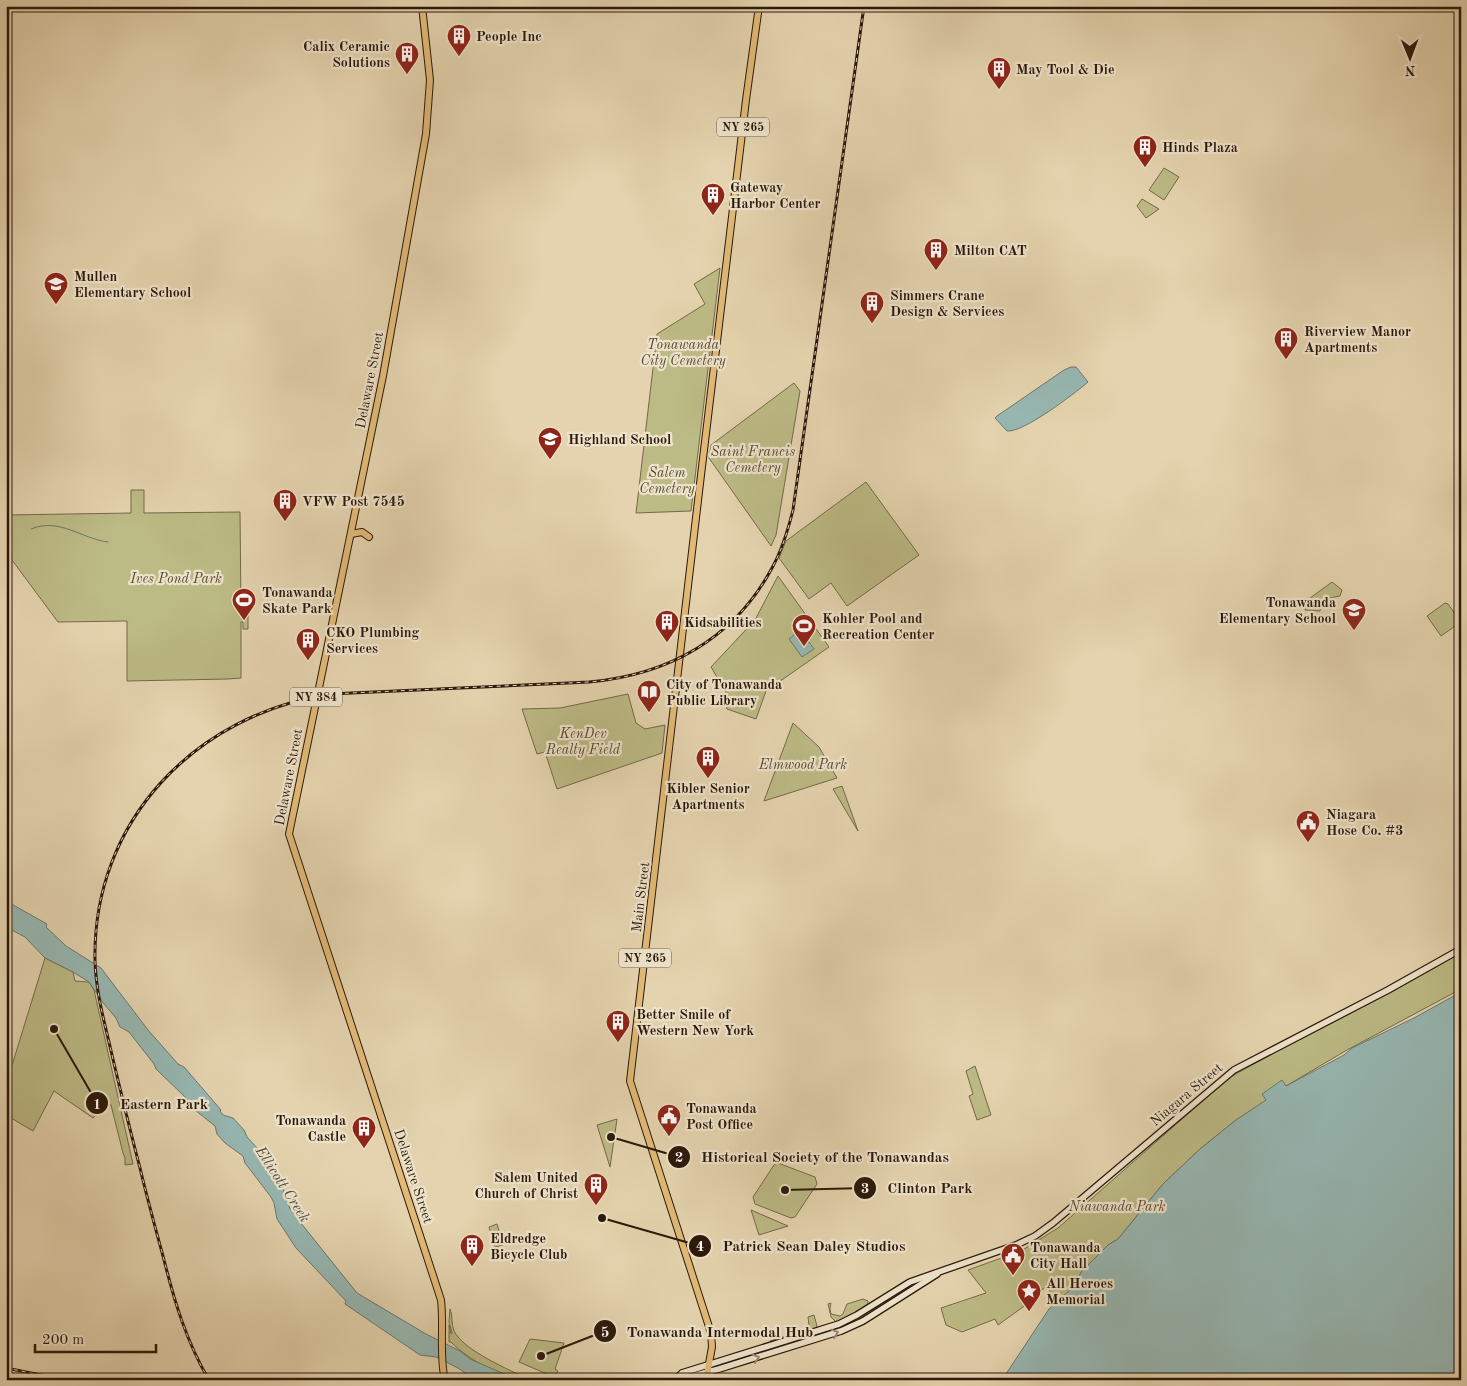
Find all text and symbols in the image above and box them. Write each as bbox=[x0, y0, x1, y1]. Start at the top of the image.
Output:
building icon: People Inc bbox=[446, 23, 472, 57]
place label: People Inc bbox=[476, 30, 542, 44]
north arrow bbox=[1384, 32, 1434, 82]
place label: Calix Ceramic Solutions bbox=[303, 40, 390, 70]
building icon: Calix Ceramic Solutions bbox=[394, 41, 420, 75]
building icon: May Tool & Die bbox=[986, 56, 1012, 90]
place label: May Tool & Die bbox=[1016, 63, 1115, 77]
text: N bbox=[1404, 63, 1416, 77]
road number: NY 265 bbox=[717, 118, 769, 136]
building icon: Hinds Plaza bbox=[1132, 134, 1158, 168]
place label: Hinds Plaza bbox=[1162, 141, 1238, 155]
place label: Gateway Harbor Center bbox=[730, 181, 821, 211]
building icon: Gateway Harbor Center bbox=[700, 182, 726, 216]
building icon: Milton CAT bbox=[923, 237, 949, 271]
place label: Milton CAT bbox=[954, 244, 1027, 258]
place label: Mullen Elementary School bbox=[74, 270, 191, 300]
school or university icon: Mullen Elementary School bbox=[43, 271, 69, 305]
place label: Simmers Crane Design & Services bbox=[890, 289, 1004, 319]
building icon: Simmers Crane Design & Services bbox=[859, 290, 885, 324]
place label: Riverview Manor Apartments bbox=[1304, 325, 1411, 355]
building icon: Riverview Manor Apartments bbox=[1273, 326, 1299, 360]
street label: Delaware Street bbox=[354, 331, 386, 430]
park label: Tonawanda City Cemetery bbox=[640, 338, 726, 369]
school or university icon: Highland School bbox=[537, 426, 563, 460]
place label: Highland School bbox=[568, 433, 671, 447]
park label: Saint Francis Cemetery bbox=[711, 445, 796, 476]
park label: Salem Cemetery bbox=[639, 466, 696, 497]
building icon: VFW Post 7545 bbox=[272, 488, 298, 522]
place label: VFW Post 7545 bbox=[302, 495, 405, 509]
park label: Ives Pond Park bbox=[129, 572, 222, 586]
place label: Tonawanda Skate Park bbox=[262, 586, 333, 616]
sports icon: Tonawanda Skate Park bbox=[231, 587, 257, 621]
place label: Tonawanda Elementary School bbox=[1219, 596, 1336, 626]
school or university icon: Tonawanda Elementary School bbox=[1341, 597, 1367, 631]
building icon: Kidsabilities bbox=[654, 609, 680, 643]
place label: Kohler Pool and Recreation Center bbox=[822, 612, 935, 642]
sports icon: Kohler Pool and Recreation Center bbox=[791, 613, 817, 647]
place label: Kidsabilities bbox=[684, 616, 761, 630]
place label: CKO Plumbing Services bbox=[326, 626, 420, 656]
building icon: CKO Plumbing Services bbox=[295, 627, 321, 661]
place label: City of Tonawanda Public Library bbox=[666, 678, 782, 708]
library icon: City of Tonawanda Public Library bbox=[636, 679, 662, 713]
road number: NY 384 bbox=[290, 688, 342, 706]
park label: KenDev Realty Field bbox=[545, 727, 621, 758]
street label: Delaware Street bbox=[273, 728, 305, 827]
building icon: Kibler Senior Apartments bbox=[695, 745, 721, 779]
park label: Elmwood Park bbox=[758, 758, 847, 772]
place label: Kibler Senior Apartments bbox=[666, 782, 750, 812]
place label: Niagara Hose Co. #3 bbox=[1326, 808, 1403, 838]
public building icon: Niagara Hose Co. #3 bbox=[1295, 809, 1321, 843]
street label: Main Street bbox=[630, 861, 652, 933]
road number: NY 265 bbox=[619, 948, 671, 968]
place label: Better Smile of Western New York bbox=[636, 1008, 754, 1038]
building icon: Better Smile of Western New York bbox=[605, 1009, 631, 1043]
street label: Niagara Street bbox=[1148, 1061, 1226, 1129]
callout: Eastern Park bbox=[84, 1088, 218, 1118]
text: 1 bbox=[93, 1098, 101, 1113]
text: Eastern Park bbox=[120, 1098, 209, 1113]
place label: Tonawanda Post Office bbox=[686, 1102, 757, 1132]
public building icon: Tonawanda Post Office bbox=[656, 1103, 682, 1137]
place label: Tonawanda Castle bbox=[275, 1114, 346, 1144]
building icon: Tonawanda Castle bbox=[351, 1115, 377, 1149]
street label: Delaware Street bbox=[391, 1127, 435, 1225]
callout: Historical Society of the Tonawandas bbox=[666, 1142, 959, 1172]
water label: Ellicott Creek bbox=[251, 1143, 312, 1226]
text: 2 bbox=[675, 1151, 683, 1166]
text: Historical Society of the Tonawandas bbox=[701, 1151, 949, 1166]
place label: Salem United Church of Christ bbox=[475, 1171, 578, 1201]
building icon: Salem United Church of Christ bbox=[583, 1172, 609, 1206]
callout: Clinton Park bbox=[852, 1173, 983, 1203]
text: 3 bbox=[861, 1182, 869, 1197]
text: Clinton Park bbox=[887, 1182, 973, 1197]
park label: Niawanda Park bbox=[1068, 1200, 1165, 1214]
callout: Patrick Sean Daley Studios bbox=[688, 1231, 915, 1261]
place label: Eldredge Bicycle Club bbox=[490, 1232, 567, 1262]
building icon: Eldredge Bicycle Club bbox=[459, 1233, 485, 1267]
text: 4 bbox=[696, 1240, 704, 1255]
text: Patrick Sean Daley Studios bbox=[723, 1240, 905, 1255]
place label: Tonawanda City Hall bbox=[1030, 1241, 1101, 1271]
public building icon: Tonawanda City Hall bbox=[1000, 1242, 1026, 1276]
place label: All Heroes Memorial bbox=[1046, 1277, 1113, 1307]
place icon: All Heroes Memorial bbox=[1016, 1278, 1042, 1312]
callout: Tonawanda Intermodal Hub bbox=[592, 1316, 824, 1346]
scale bar bbox=[35, 1321, 156, 1353]
text: 5 bbox=[601, 1326, 609, 1341]
text: Tonawanda Intermodal Hub bbox=[627, 1326, 813, 1341]
one-way arrow bbox=[830, 1329, 838, 1339]
text: 200 m bbox=[42, 1333, 84, 1348]
one-way arrow bbox=[752, 1353, 760, 1363]

